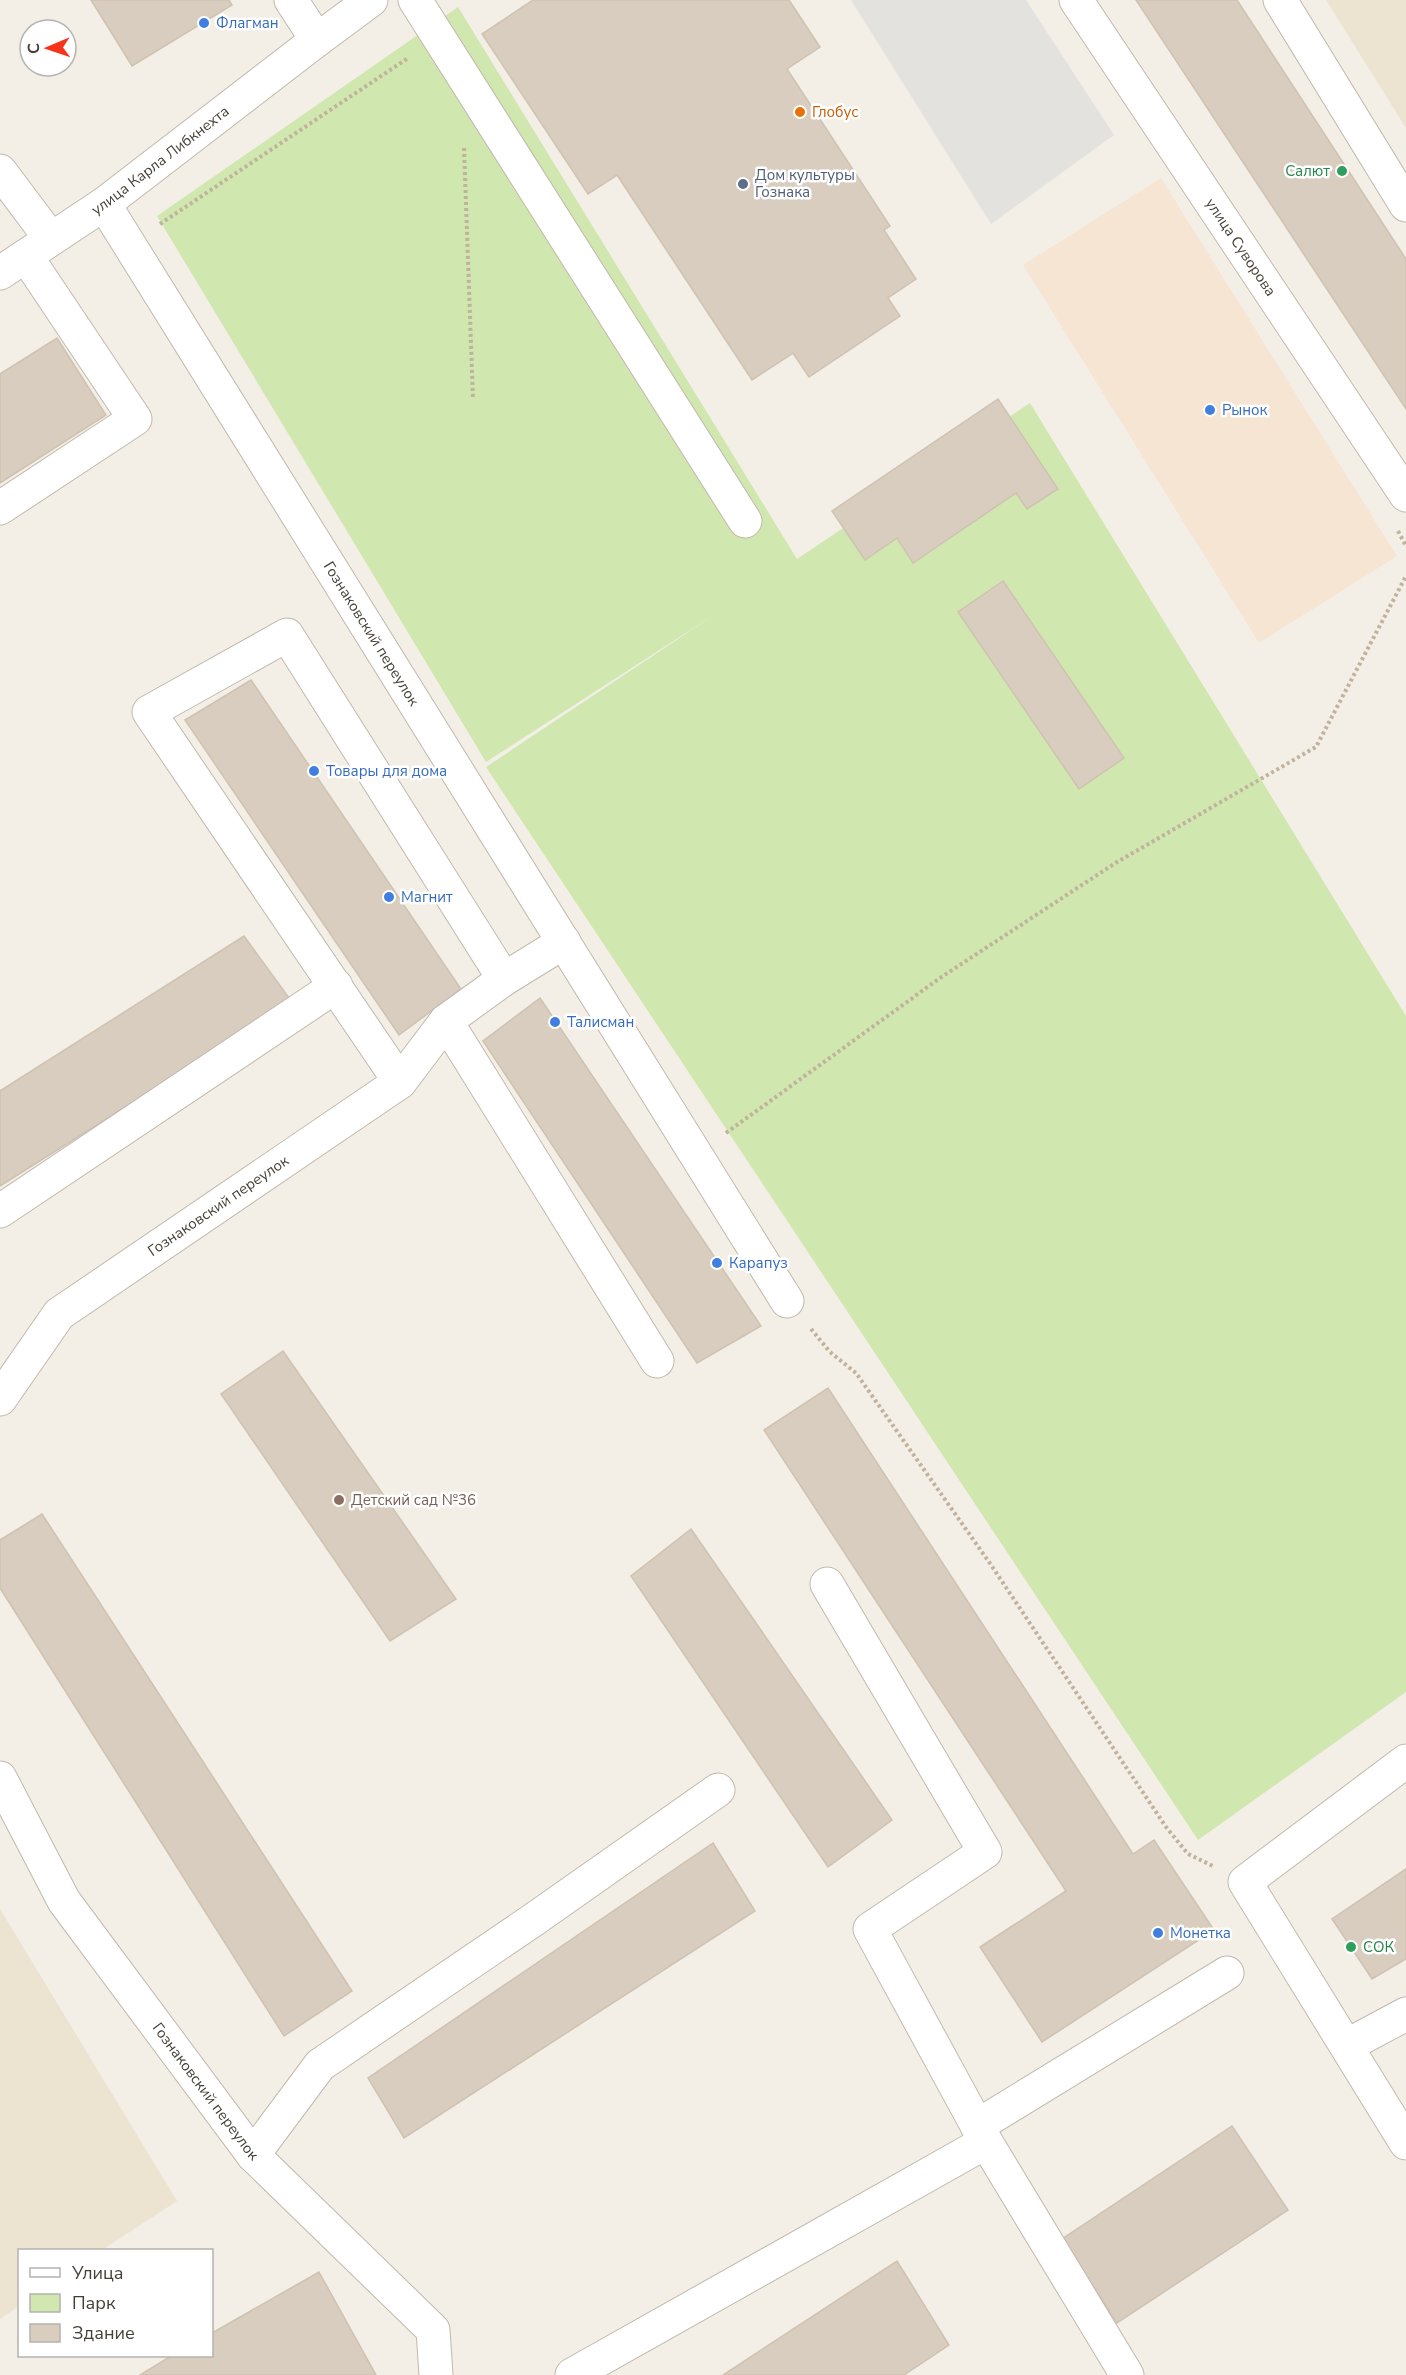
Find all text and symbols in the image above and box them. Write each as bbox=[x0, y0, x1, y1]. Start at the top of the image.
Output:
place label: Флагман bbox=[216, 13, 279, 33]
marker: Флагман bbox=[197, 16, 211, 30]
north arrow bbox=[18, 18, 78, 78]
text: С bbox=[23, 43, 45, 54]
street label: улица Карла Либкнехта bbox=[88, 101, 233, 220]
place label: Глобус bbox=[812, 102, 858, 122]
marker: Глобус bbox=[793, 105, 807, 119]
place label: Салют bbox=[1285, 161, 1330, 181]
marker: Салют bbox=[1335, 164, 1349, 178]
place label: Дом культуры Гознака bbox=[755, 165, 855, 202]
marker: Дом культуры Гознака bbox=[736, 177, 750, 191]
street label: улица Суворова bbox=[1201, 194, 1281, 300]
place label: Рынок bbox=[1222, 400, 1268, 420]
marker: Рынок bbox=[1203, 403, 1217, 417]
street label: Гознаковский переулок bbox=[319, 558, 424, 710]
place label: Товары для дома bbox=[326, 761, 447, 781]
marker: Товары для дома bbox=[307, 764, 321, 778]
place label: Магнит bbox=[401, 887, 453, 907]
marker: Магнит bbox=[382, 890, 396, 904]
place label: Талисман bbox=[567, 1012, 634, 1032]
marker: Талисман bbox=[548, 1015, 562, 1029]
street label: Гознаковский переулок bbox=[144, 1151, 293, 1261]
place label: Карапуз bbox=[729, 1253, 788, 1273]
marker: Карапуз bbox=[710, 1256, 724, 1270]
place label: Детский сад №36 bbox=[351, 1490, 476, 1510]
marker: Детский сад №36 bbox=[332, 1493, 346, 1507]
place label: Монетка bbox=[1170, 1923, 1231, 1943]
marker: Монетка bbox=[1151, 1926, 1165, 1940]
place label: СОК bbox=[1363, 1937, 1394, 1957]
marker: СОК bbox=[1344, 1940, 1358, 1954]
street label: Гознаковский переулок bbox=[148, 2019, 263, 2165]
legend bbox=[18, 2249, 213, 2357]
text: Улица bbox=[71, 2261, 123, 2285]
text: Парк bbox=[72, 2291, 116, 2315]
text: Здание bbox=[72, 2321, 135, 2345]

